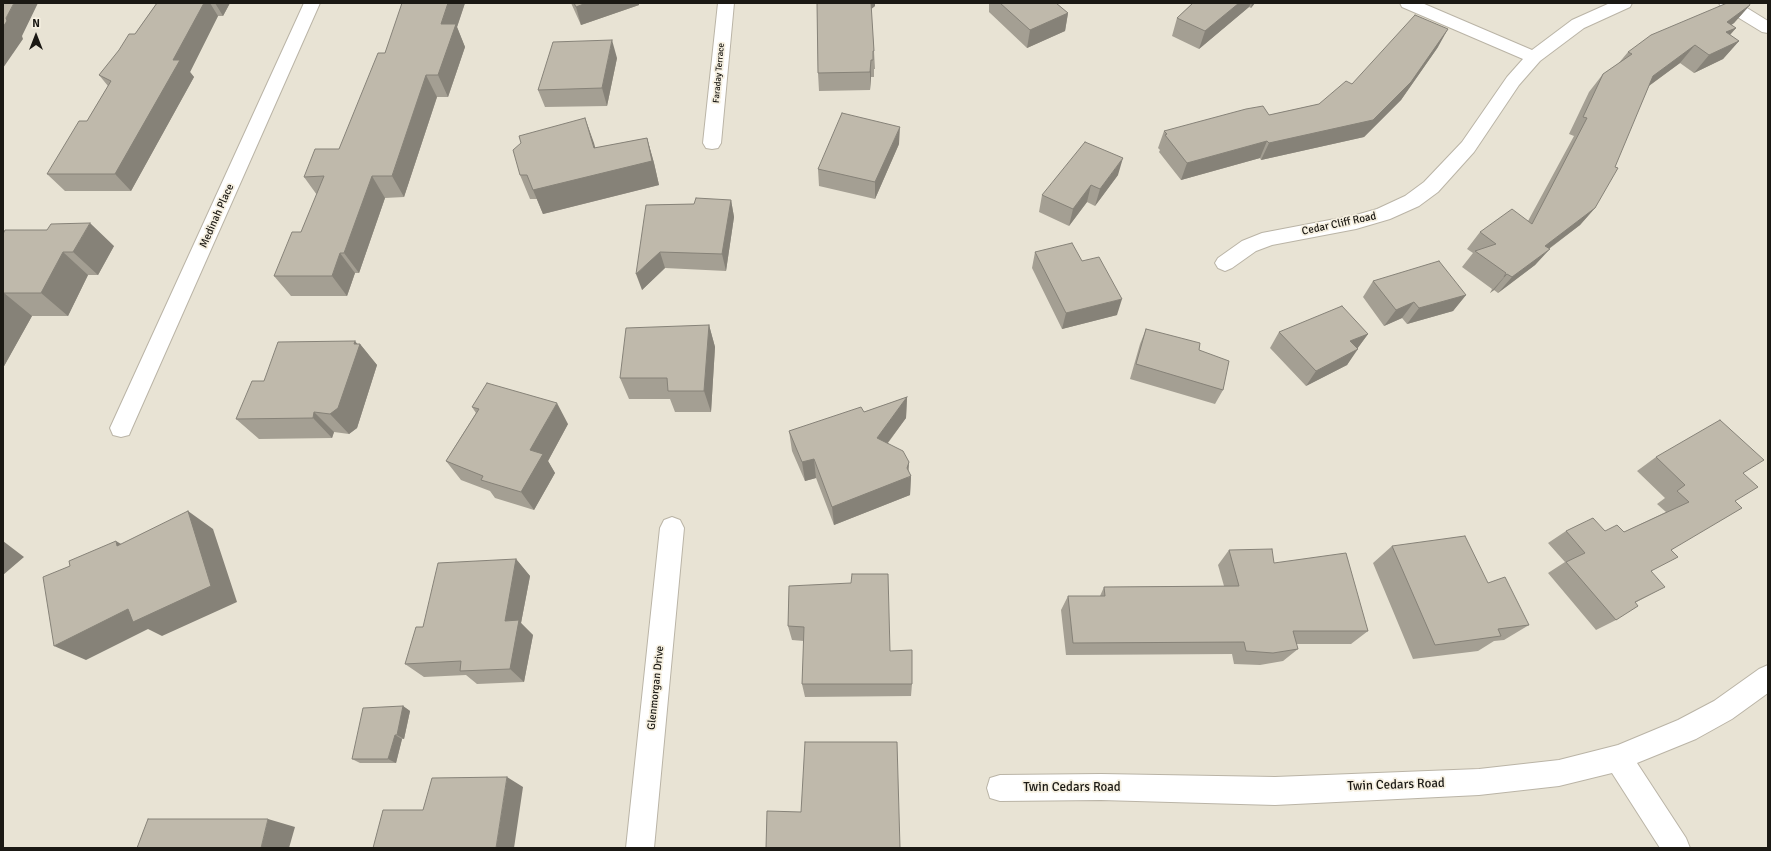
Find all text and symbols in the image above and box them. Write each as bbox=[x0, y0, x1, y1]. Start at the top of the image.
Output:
north arrow bbox=[16, 16, 56, 56]
text: N bbox=[32, 17, 40, 30]
street label: Faraday Terrace bbox=[711, 43, 727, 103]
street label: Medinah Place bbox=[197, 182, 237, 250]
street label: Cedar Cliff Road bbox=[1301, 210, 1377, 238]
street label: Glenmorgan Drive bbox=[645, 645, 667, 731]
street label: Twin Cedars Road bbox=[1347, 776, 1445, 794]
street label: Twin Cedars Road bbox=[1023, 780, 1121, 796]

